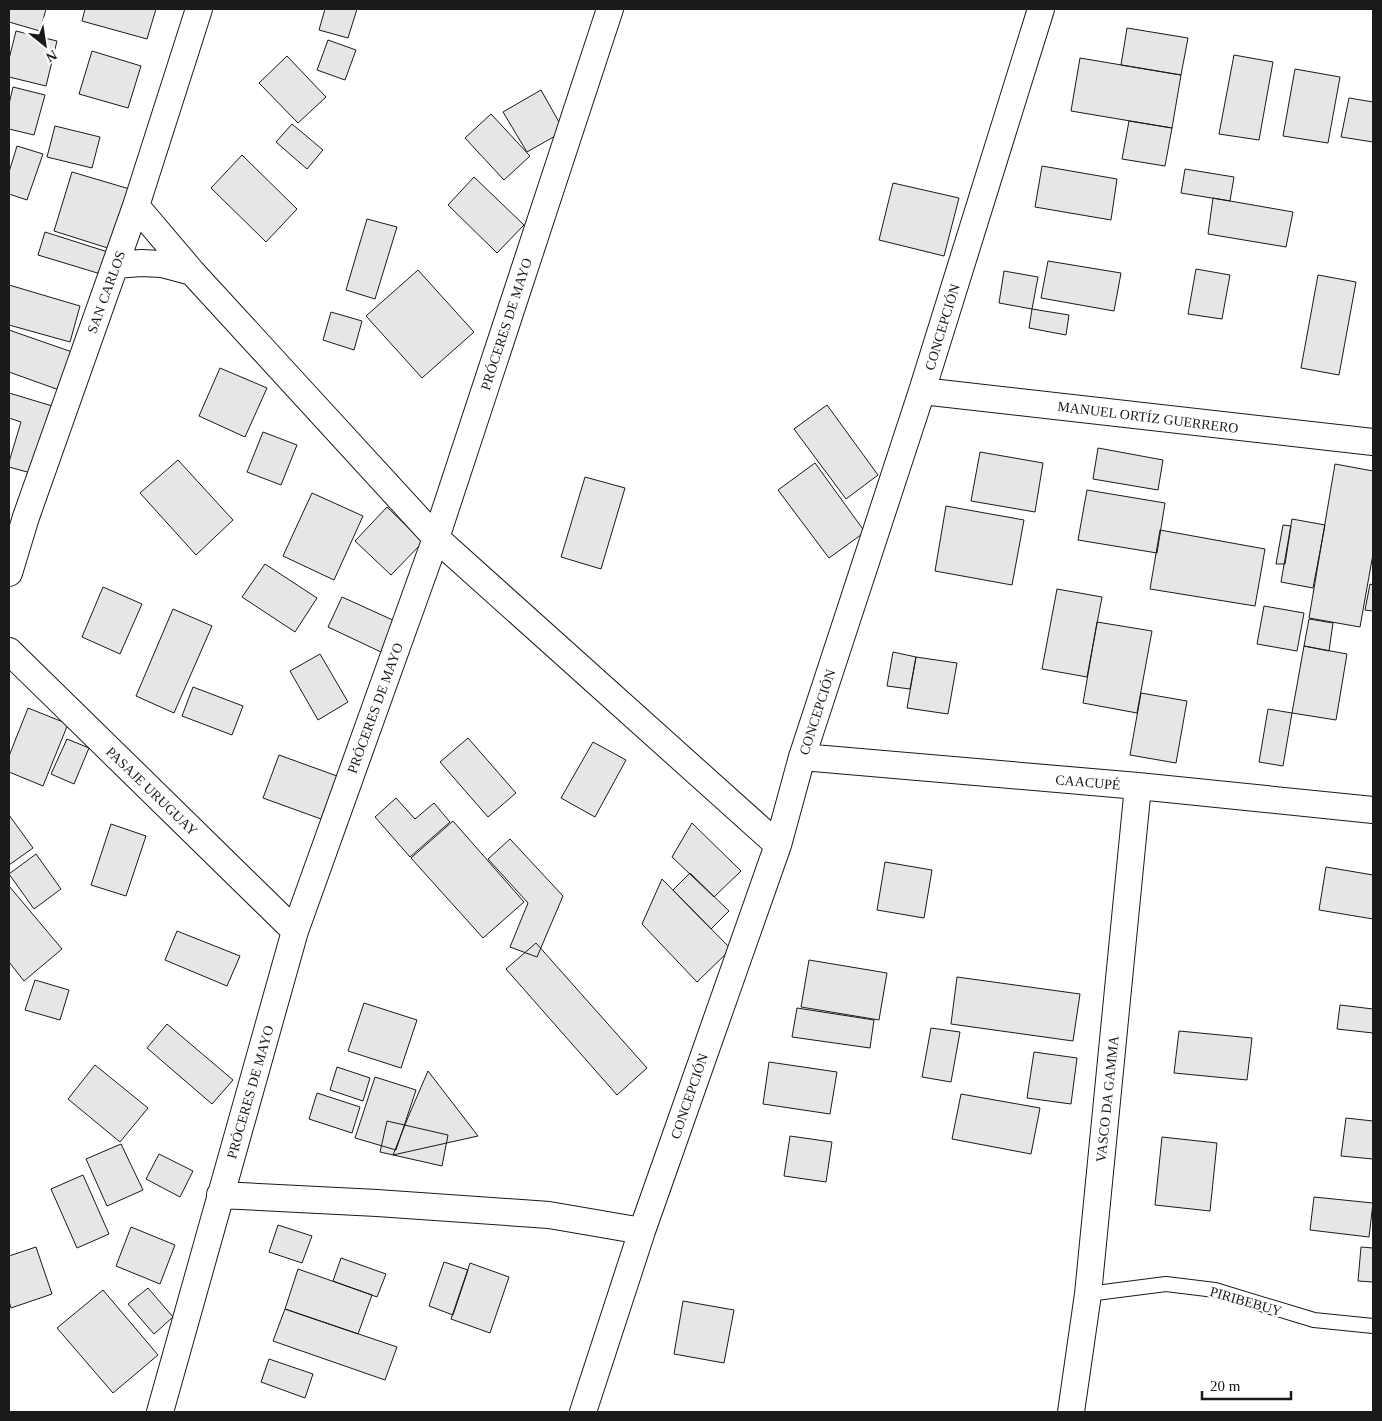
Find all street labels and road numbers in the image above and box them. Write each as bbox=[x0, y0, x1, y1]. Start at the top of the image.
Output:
street label: SAN CARLOS bbox=[85, 249, 128, 335]
street label: PRÓCERES DE MAYO bbox=[477, 256, 535, 392]
street label: CONCEPCIÓN bbox=[921, 282, 963, 372]
street label: MANUEL ORTÍZ GUERRERO bbox=[1057, 398, 1239, 436]
street label: PRÓCERES DE MAYO bbox=[344, 640, 406, 776]
street label: CONCEPCIÓN bbox=[796, 667, 838, 757]
street label: PASAJE URUGUAY bbox=[103, 744, 200, 839]
street label: CAACUPÉ bbox=[1055, 771, 1121, 793]
street label: PRÓCERES DE MAYO bbox=[223, 1023, 277, 1161]
street label: VASCO DA GAMMA bbox=[1093, 1034, 1122, 1163]
street label: CONCEPCIÓN bbox=[667, 1051, 711, 1141]
street label: PIRIBEBUY bbox=[1208, 1284, 1283, 1319]

